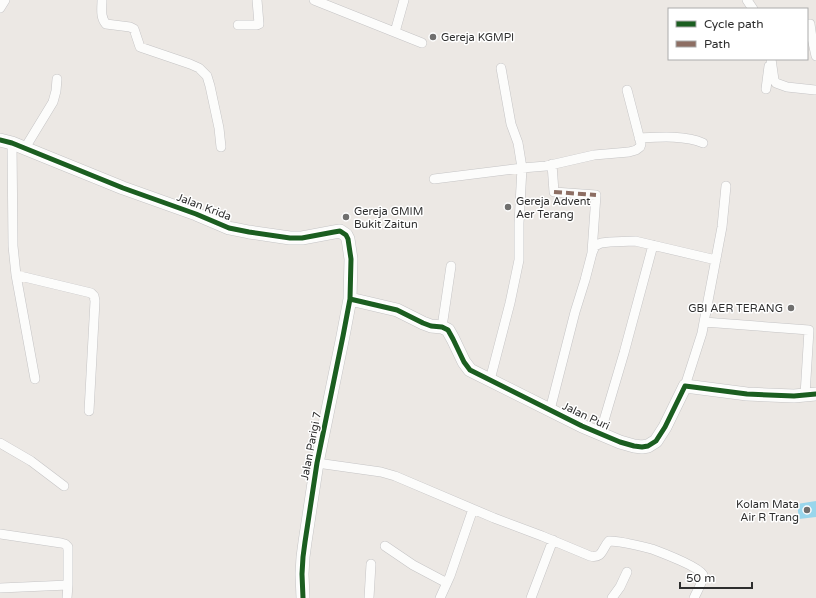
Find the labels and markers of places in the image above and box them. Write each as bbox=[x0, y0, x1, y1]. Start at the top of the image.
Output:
place label: Gereja KGMPI bbox=[441, 31, 514, 44]
marker: Gereja KGMPI bbox=[428, 32, 438, 42]
place label: Gereja Advent Aer Terang bbox=[516, 195, 590, 221]
marker: Gereja Advent Aer Terang bbox=[503, 202, 513, 212]
place label: Gereja GMIM Bukit Zaitun bbox=[354, 205, 423, 231]
marker: Gereja GMIM Bukit Zaitun bbox=[341, 212, 351, 222]
place label: GBI AER TERANG bbox=[688, 302, 783, 315]
marker: GBI AER TERANG bbox=[786, 303, 796, 313]
place label: Kolam Mata Air R Trang bbox=[736, 498, 799, 524]
marker: Kolam Mata Air R Trang bbox=[802, 505, 812, 515]

